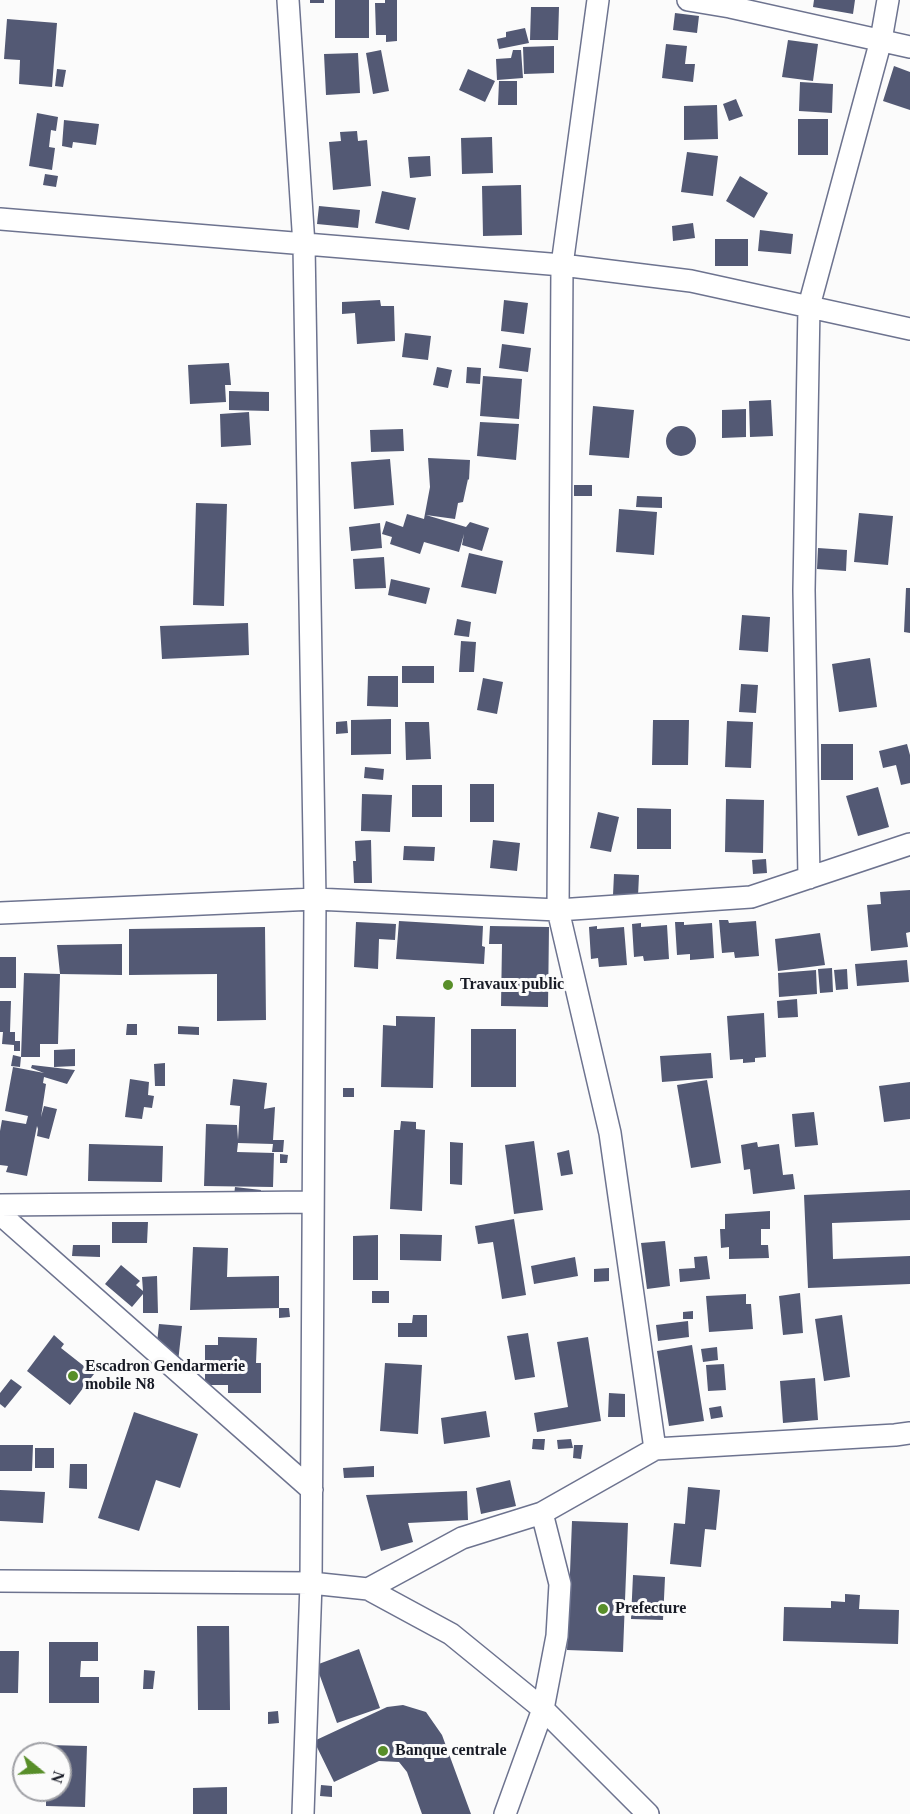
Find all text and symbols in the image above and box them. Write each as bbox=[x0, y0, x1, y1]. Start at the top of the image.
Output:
place label: Travaux public bbox=[460, 975, 564, 995]
marker: Travaux public bbox=[441, 978, 455, 992]
place label: Escadron Gendarmerie mobile N8 bbox=[85, 1357, 245, 1395]
marker: Escadron Gendarmerie mobile N8 bbox=[66, 1369, 80, 1383]
place label: Prefecture bbox=[615, 1599, 686, 1619]
marker: Prefecture bbox=[596, 1602, 610, 1616]
place label: Banque centrale bbox=[395, 1741, 507, 1761]
north arrow bbox=[12, 1742, 72, 1802]
marker: Banque centrale bbox=[376, 1744, 390, 1758]
text: N bbox=[48, 1769, 68, 1785]

